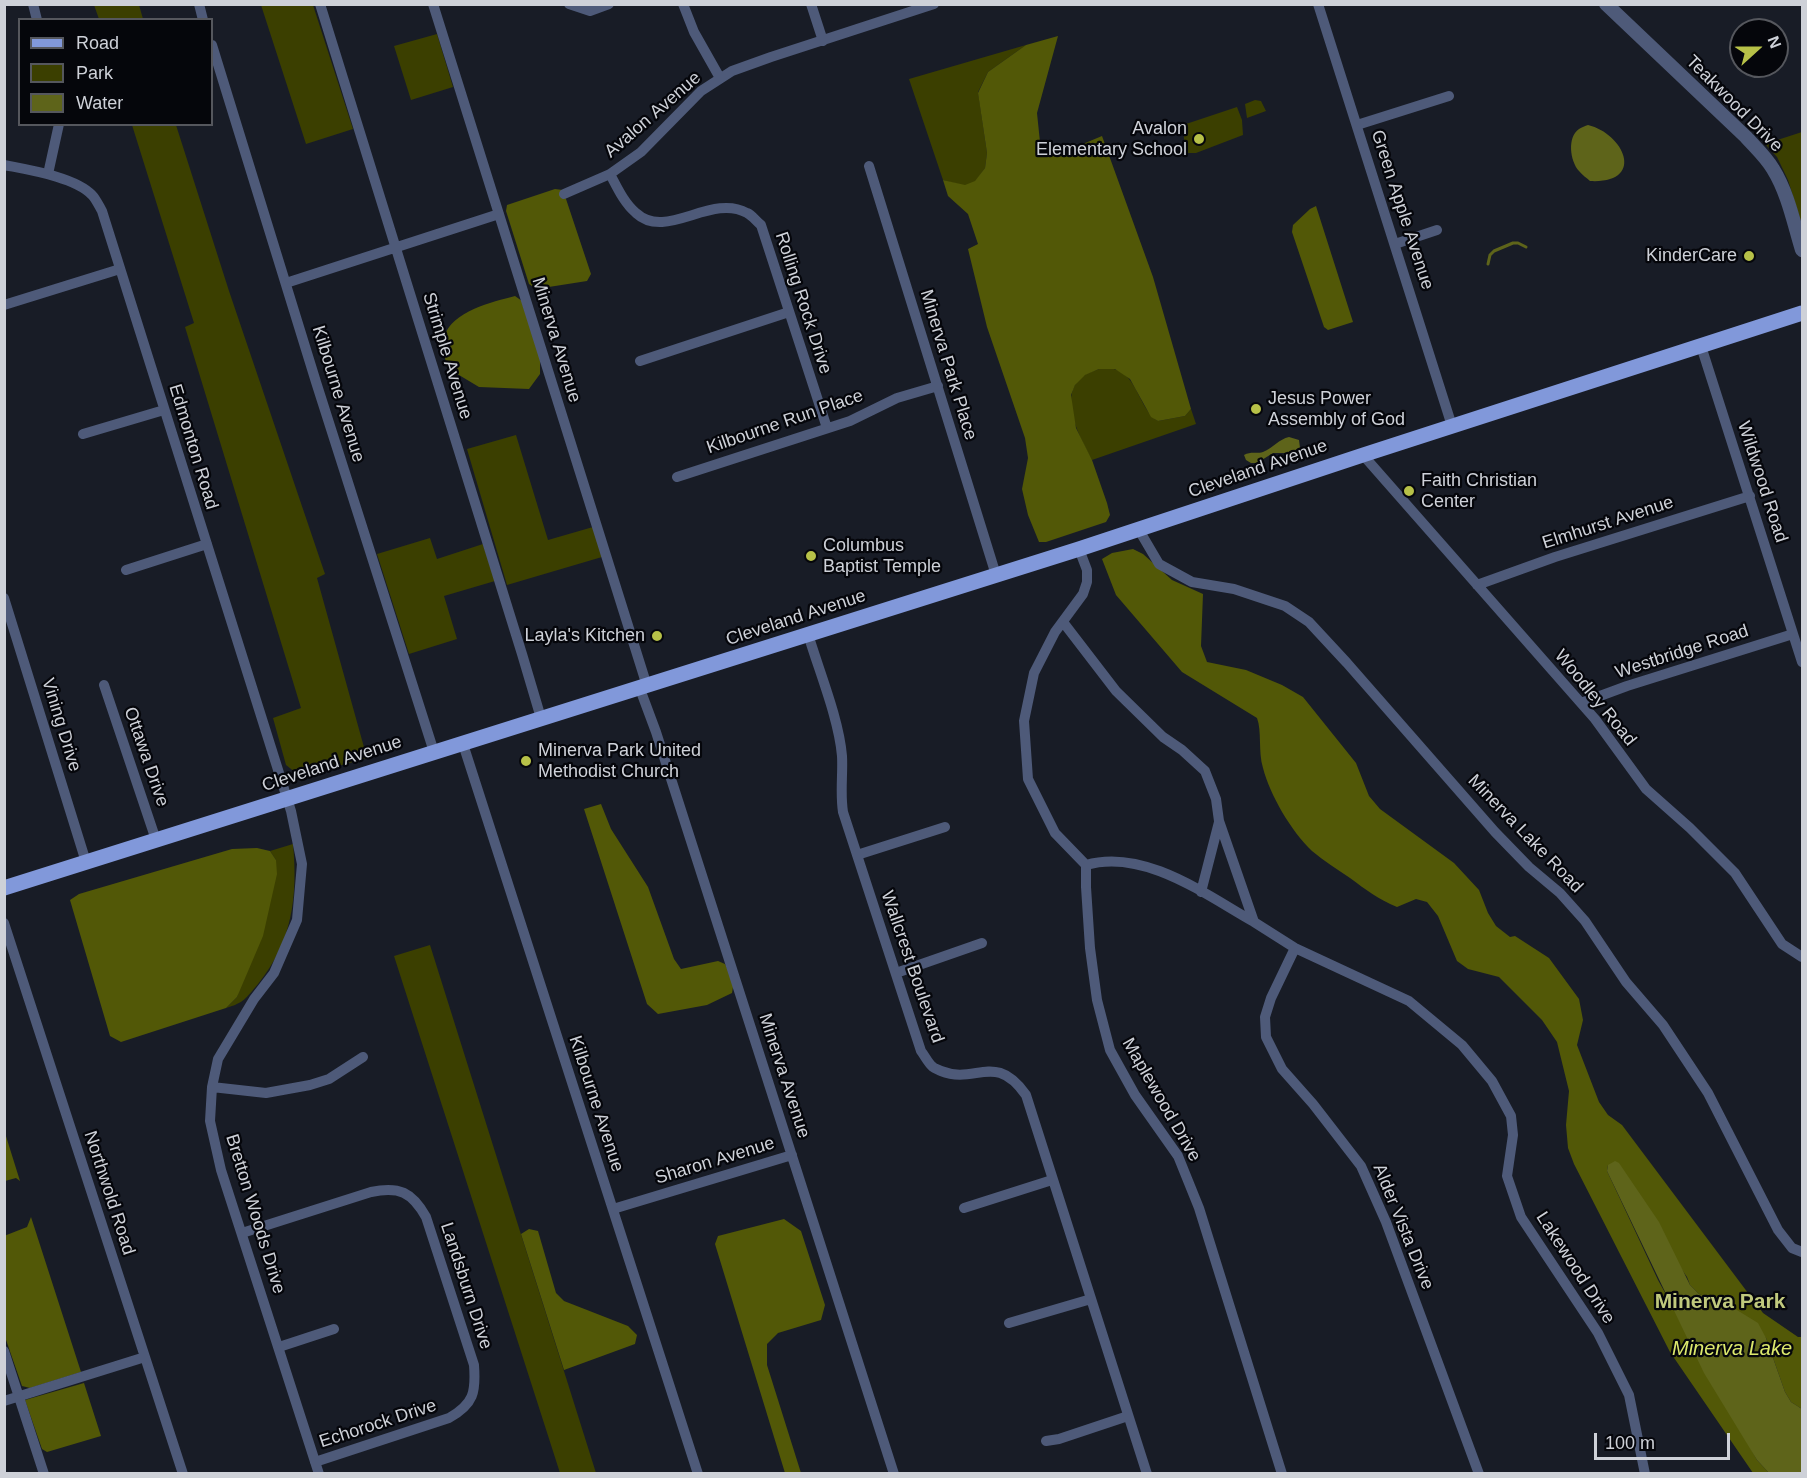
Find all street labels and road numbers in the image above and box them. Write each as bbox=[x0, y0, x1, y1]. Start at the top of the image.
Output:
street label: Teakwood Drive bbox=[1681, 51, 1787, 157]
street label: Avalon Avenue bbox=[600, 67, 706, 163]
street label: Green Apple Avenue bbox=[1366, 127, 1438, 293]
street label: Rolling Rock Drive bbox=[770, 229, 836, 377]
street label: Minerva Avenue bbox=[527, 275, 585, 405]
street label: Minerva Park Place bbox=[915, 287, 981, 443]
street label: Strimple Avenue bbox=[417, 290, 477, 422]
street label: Kilbourne Avenue bbox=[307, 323, 369, 465]
street label: Edmonton Road bbox=[164, 382, 222, 512]
street label: Kilbourne Run Place bbox=[704, 385, 866, 459]
street label: Wildwood Road bbox=[1732, 419, 1792, 545]
street label: Cleveland Avenue bbox=[1186, 435, 1330, 503]
street label: Elmhurst Avenue bbox=[1540, 492, 1676, 554]
street label: Cleveland Avenue bbox=[723, 585, 869, 651]
street label: Westbridge Road bbox=[1613, 620, 1751, 684]
street label: Woodley Road bbox=[1550, 645, 1640, 751]
street label: Vining Drive bbox=[37, 676, 85, 774]
street label: Ottawa Drive bbox=[119, 704, 173, 810]
street label: Cleveland Avenue bbox=[259, 731, 405, 797]
street label: Minerva Lake Road bbox=[1463, 770, 1587, 898]
street label: Wallcrest Boulevard bbox=[876, 888, 948, 1046]
street label: Minerva Avenue bbox=[754, 1011, 814, 1141]
street label: Kilbourne Avenue bbox=[564, 1033, 628, 1175]
street label: Maplewood Drive bbox=[1117, 1034, 1205, 1166]
street label: Northwold Road bbox=[79, 1128, 139, 1258]
street label: Bretton Woods Drive bbox=[220, 1132, 290, 1296]
street label: Sharon Avenue bbox=[653, 1133, 777, 1189]
street label: Alder Vista Drive bbox=[1368, 1161, 1438, 1293]
street label: Lakewood Drive bbox=[1531, 1208, 1619, 1328]
street label: Landsburn Drive bbox=[435, 1220, 497, 1352]
street label: Echorock Drive bbox=[317, 1395, 439, 1453]

